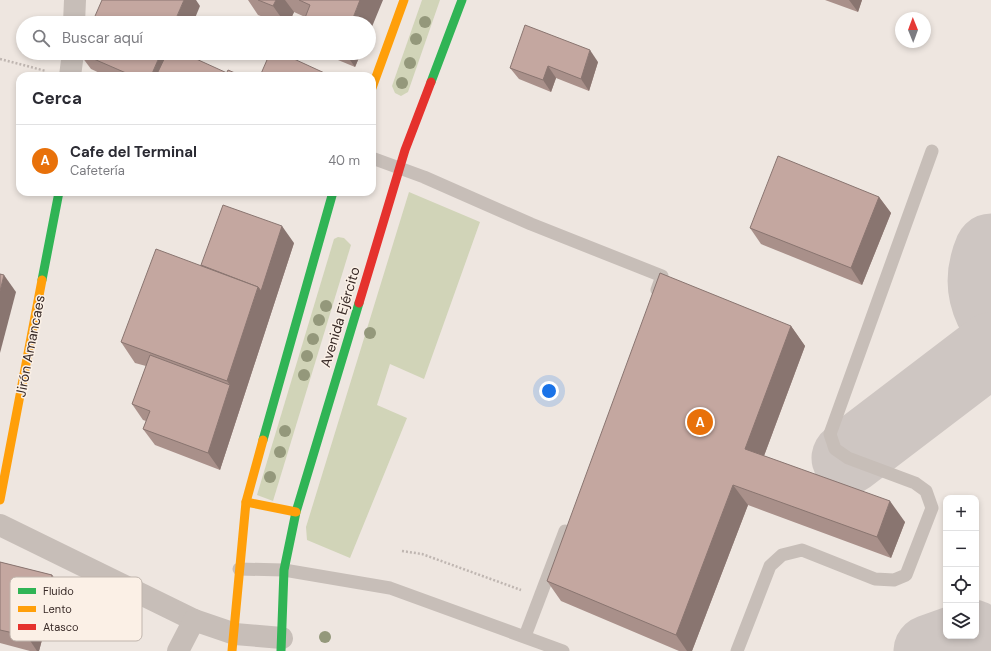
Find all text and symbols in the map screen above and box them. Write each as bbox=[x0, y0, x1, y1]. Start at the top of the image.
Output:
north arrow bbox=[895, 12, 931, 48]
search box bbox=[16, 16, 376, 60]
icon: search bbox=[30, 27, 52, 49]
text: Buscar aquí bbox=[62, 28, 143, 48]
text: Cerca bbox=[32, 87, 82, 109]
text: Cafe del Terminal bbox=[70, 142, 197, 162]
text: A bbox=[40, 152, 50, 169]
text: 40 m bbox=[328, 152, 360, 169]
text: Cafetería bbox=[70, 162, 125, 179]
street label: Avenida Ejército bbox=[316, 265, 364, 369]
street label: Jirón Amancaes bbox=[11, 294, 49, 398]
your location bbox=[539, 381, 559, 401]
pin: A bbox=[687, 407, 713, 437]
map controls bbox=[943, 495, 979, 639]
button: + bbox=[943, 495, 979, 531]
button: − bbox=[943, 531, 979, 567]
button: locate bbox=[943, 567, 979, 603]
legend bbox=[10, 577, 142, 641]
text: Fluido bbox=[43, 584, 74, 598]
text: Lento bbox=[43, 602, 72, 616]
button: layers bbox=[943, 603, 979, 639]
text: Atasco bbox=[43, 620, 78, 634]

